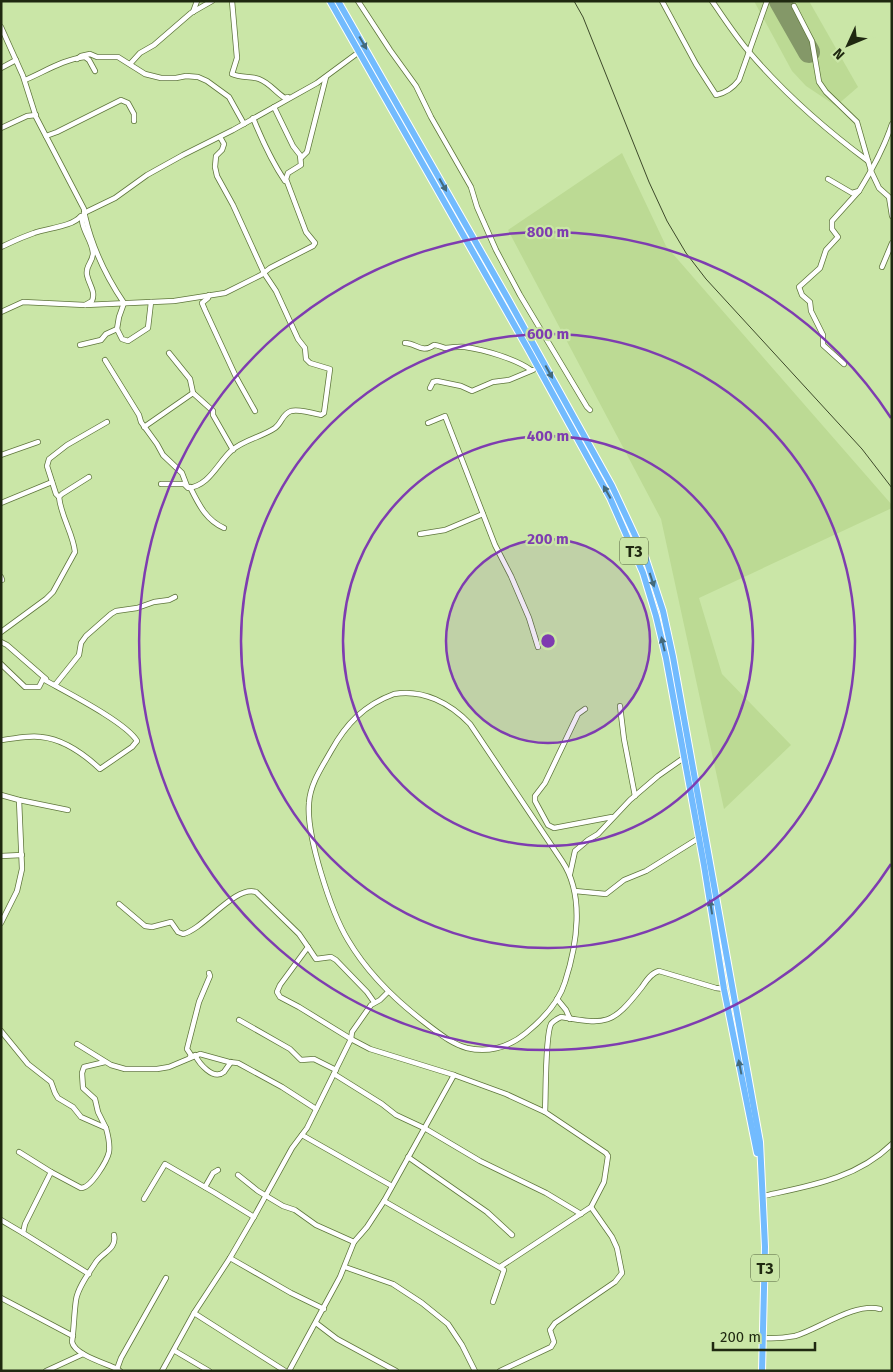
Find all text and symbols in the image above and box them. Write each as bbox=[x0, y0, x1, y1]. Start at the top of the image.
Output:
north arrow bbox=[823, 20, 873, 70]
one-way arrow bbox=[358, 37, 367, 50]
text: N bbox=[830, 44, 848, 63]
one-way arrow bbox=[439, 177, 447, 192]
text: 800 m bbox=[527, 223, 569, 241]
text: 600 m bbox=[527, 325, 569, 343]
one-way arrow bbox=[544, 365, 553, 379]
text: 400 m bbox=[527, 427, 569, 445]
one-way arrow bbox=[603, 485, 611, 500]
text: 200 m bbox=[527, 530, 569, 548]
road number: T3 bbox=[620, 538, 648, 564]
one-way arrow bbox=[649, 572, 657, 587]
centre of rings bbox=[539, 632, 557, 650]
one-way arrow bbox=[659, 637, 667, 652]
one-way arrow bbox=[707, 899, 715, 915]
one-way arrow bbox=[735, 1059, 743, 1075]
road number: T3 bbox=[751, 1254, 779, 1282]
scale bar bbox=[713, 1320, 816, 1352]
text: 200 m bbox=[720, 1328, 761, 1346]

